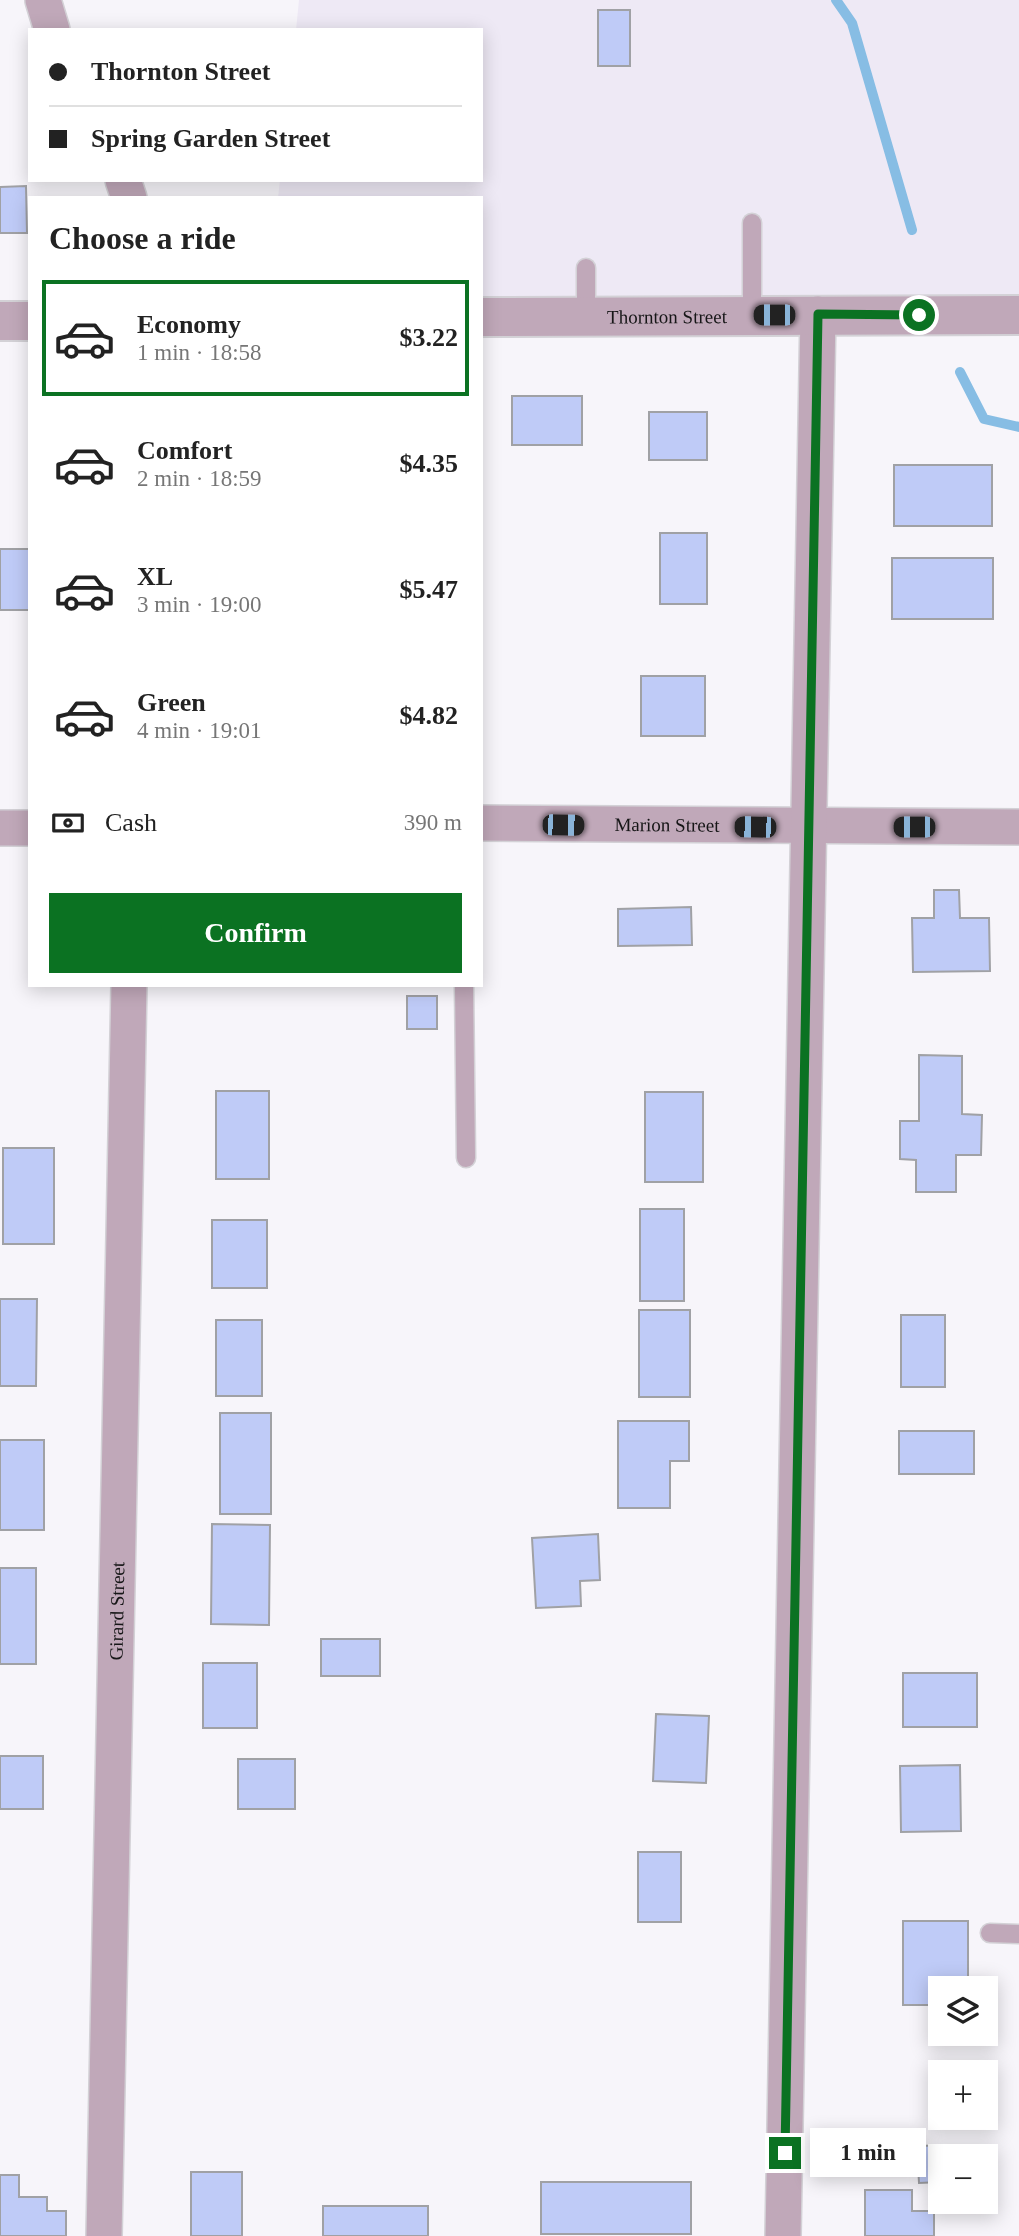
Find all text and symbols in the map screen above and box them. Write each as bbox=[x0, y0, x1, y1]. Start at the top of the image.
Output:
text: Thornton Street bbox=[91, 57, 270, 86]
text: Spring Garden Street bbox=[91, 124, 330, 153]
text: Choose a ride bbox=[49, 220, 236, 256]
route start bbox=[903, 299, 935, 331]
car bbox=[754, 305, 796, 326]
street label: Thornton Street bbox=[607, 306, 728, 327]
icon: car bbox=[53, 307, 116, 370]
text: Economy bbox=[137, 310, 241, 339]
text: $3.22 bbox=[400, 323, 458, 352]
text: 1 min · 18:58 bbox=[137, 340, 262, 365]
icon: car bbox=[53, 433, 116, 496]
text: Comfort bbox=[137, 436, 232, 465]
text: $4.35 bbox=[400, 449, 458, 478]
text: 2 min · 18:59 bbox=[137, 466, 262, 491]
icon: car bbox=[53, 559, 116, 622]
text: XL bbox=[137, 562, 173, 591]
text: $5.47 bbox=[400, 575, 458, 604]
text: 3 min · 19:00 bbox=[137, 592, 262, 617]
icon: car bbox=[53, 685, 116, 748]
text: Green bbox=[137, 688, 206, 717]
text: $4.82 bbox=[400, 701, 458, 730]
text: 4 min · 19:01 bbox=[137, 718, 262, 743]
icon: cash bbox=[49, 804, 87, 842]
text: Cash bbox=[105, 808, 157, 837]
text: 390 m bbox=[404, 810, 462, 835]
street label: Marion Street bbox=[614, 813, 720, 835]
car bbox=[542, 814, 585, 836]
car bbox=[734, 816, 777, 838]
car bbox=[894, 817, 936, 838]
button: Confirm bbox=[49, 893, 462, 973]
street label: Girard Street bbox=[105, 1561, 128, 1661]
map controls bbox=[928, 1976, 998, 2214]
button: layers bbox=[928, 1976, 998, 2046]
button: + bbox=[928, 2060, 998, 2130]
callout: 1 min bbox=[810, 2128, 925, 2178]
route end bbox=[769, 2137, 801, 2169]
text: 1 min bbox=[840, 2140, 896, 2165]
button: − bbox=[928, 2144, 998, 2214]

